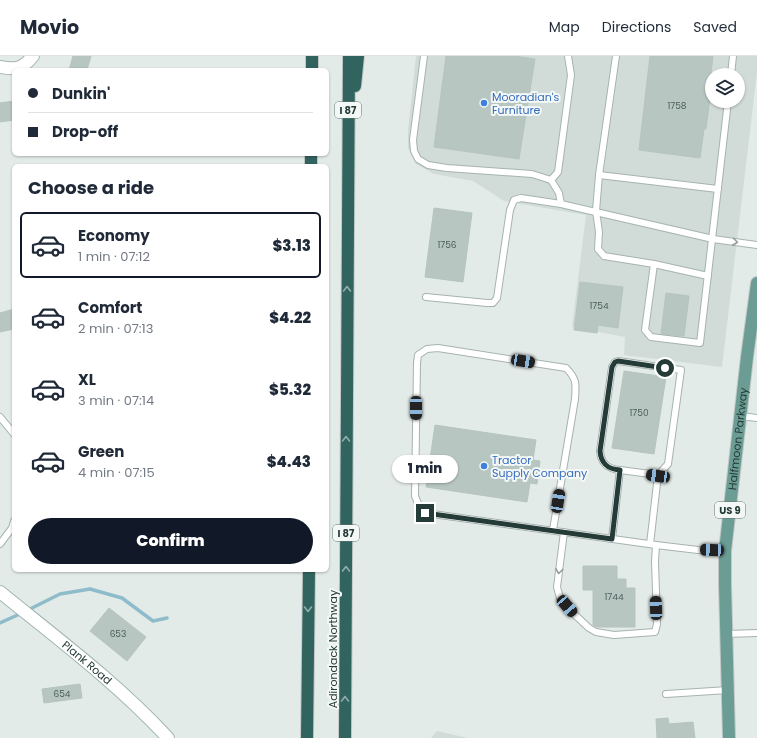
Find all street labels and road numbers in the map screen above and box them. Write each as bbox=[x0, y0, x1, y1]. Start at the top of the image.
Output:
road number: I 87 bbox=[335, 102, 361, 118]
street label: Halfmoon Parkway bbox=[724, 386, 752, 491]
road number: US 9 bbox=[715, 502, 745, 518]
road number: I 87 bbox=[333, 525, 359, 541]
street label: Adirondack Northway bbox=[325, 589, 341, 708]
street label: Plank Road bbox=[59, 637, 115, 688]

